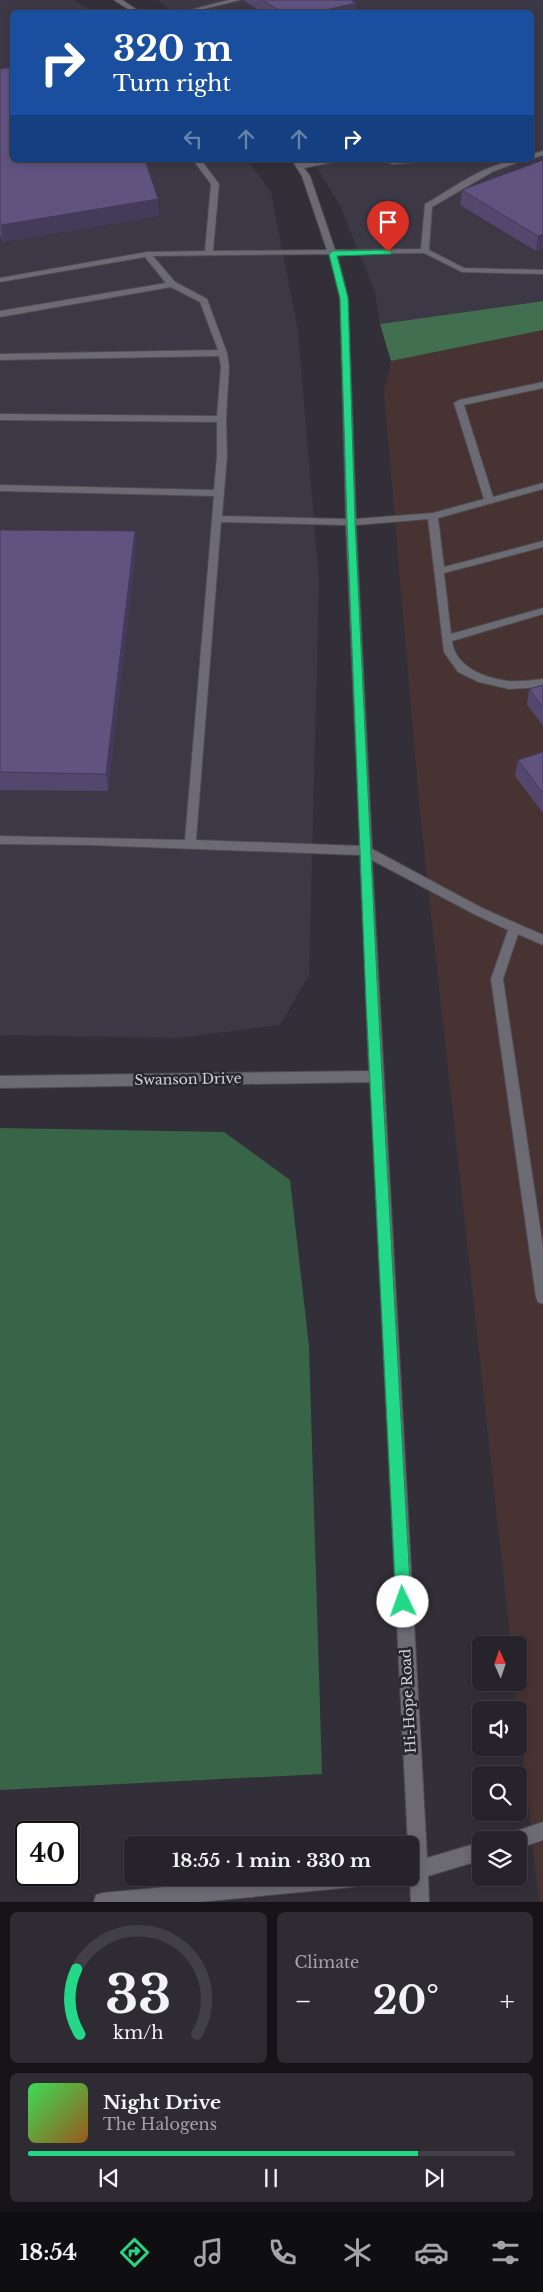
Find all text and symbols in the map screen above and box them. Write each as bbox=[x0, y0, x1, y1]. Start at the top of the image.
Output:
text: 320 m bbox=[113, 27, 233, 70]
icon: right bbox=[30, 30, 95, 95]
text: Turn right bbox=[113, 70, 231, 97]
icon: left bbox=[179, 125, 207, 153]
icon: ahead bbox=[232, 125, 260, 153]
icon: ahead bbox=[285, 125, 313, 153]
icon: right bbox=[338, 125, 366, 153]
pin bbox=[367, 201, 409, 252]
icon: arrive bbox=[374, 208, 402, 236]
street label: Swanson Drive bbox=[134, 1069, 242, 1089]
position arrow bbox=[376, 1575, 428, 1627]
north arrow bbox=[472, 1636, 528, 1691]
map controls bbox=[472, 1636, 527, 1886]
street label: Hi-Hope Road bbox=[396, 1648, 420, 1754]
button: sound bbox=[472, 1701, 527, 1756]
button: search bbox=[472, 1766, 527, 1821]
speed limit sign: 40 bbox=[15, 1821, 80, 1886]
button: layers bbox=[472, 1831, 527, 1886]
text: 18:55 · 1 min · 330 m bbox=[172, 1849, 371, 1872]
text: Climate bbox=[295, 1952, 359, 1972]
text: 33 bbox=[105, 1963, 171, 2027]
text: 20° bbox=[373, 1977, 439, 2024]
text: − bbox=[295, 1984, 312, 2019]
text: + bbox=[500, 1984, 515, 2019]
text: km/h bbox=[113, 2022, 164, 2044]
text: Night Drive bbox=[103, 2091, 221, 2114]
text: The Halogens bbox=[103, 2114, 217, 2134]
icon: previous bbox=[95, 2164, 123, 2192]
icon: pause bbox=[257, 2164, 285, 2192]
icon: next bbox=[420, 2164, 448, 2192]
icon: directions bbox=[117, 2235, 152, 2270]
icon: music bbox=[191, 2235, 226, 2270]
icon: phone bbox=[265, 2235, 300, 2270]
icon: climate bbox=[340, 2235, 375, 2270]
icon: car bbox=[414, 2235, 449, 2270]
icon: filters bbox=[488, 2235, 523, 2270]
text: 18:54 bbox=[20, 2239, 77, 2266]

